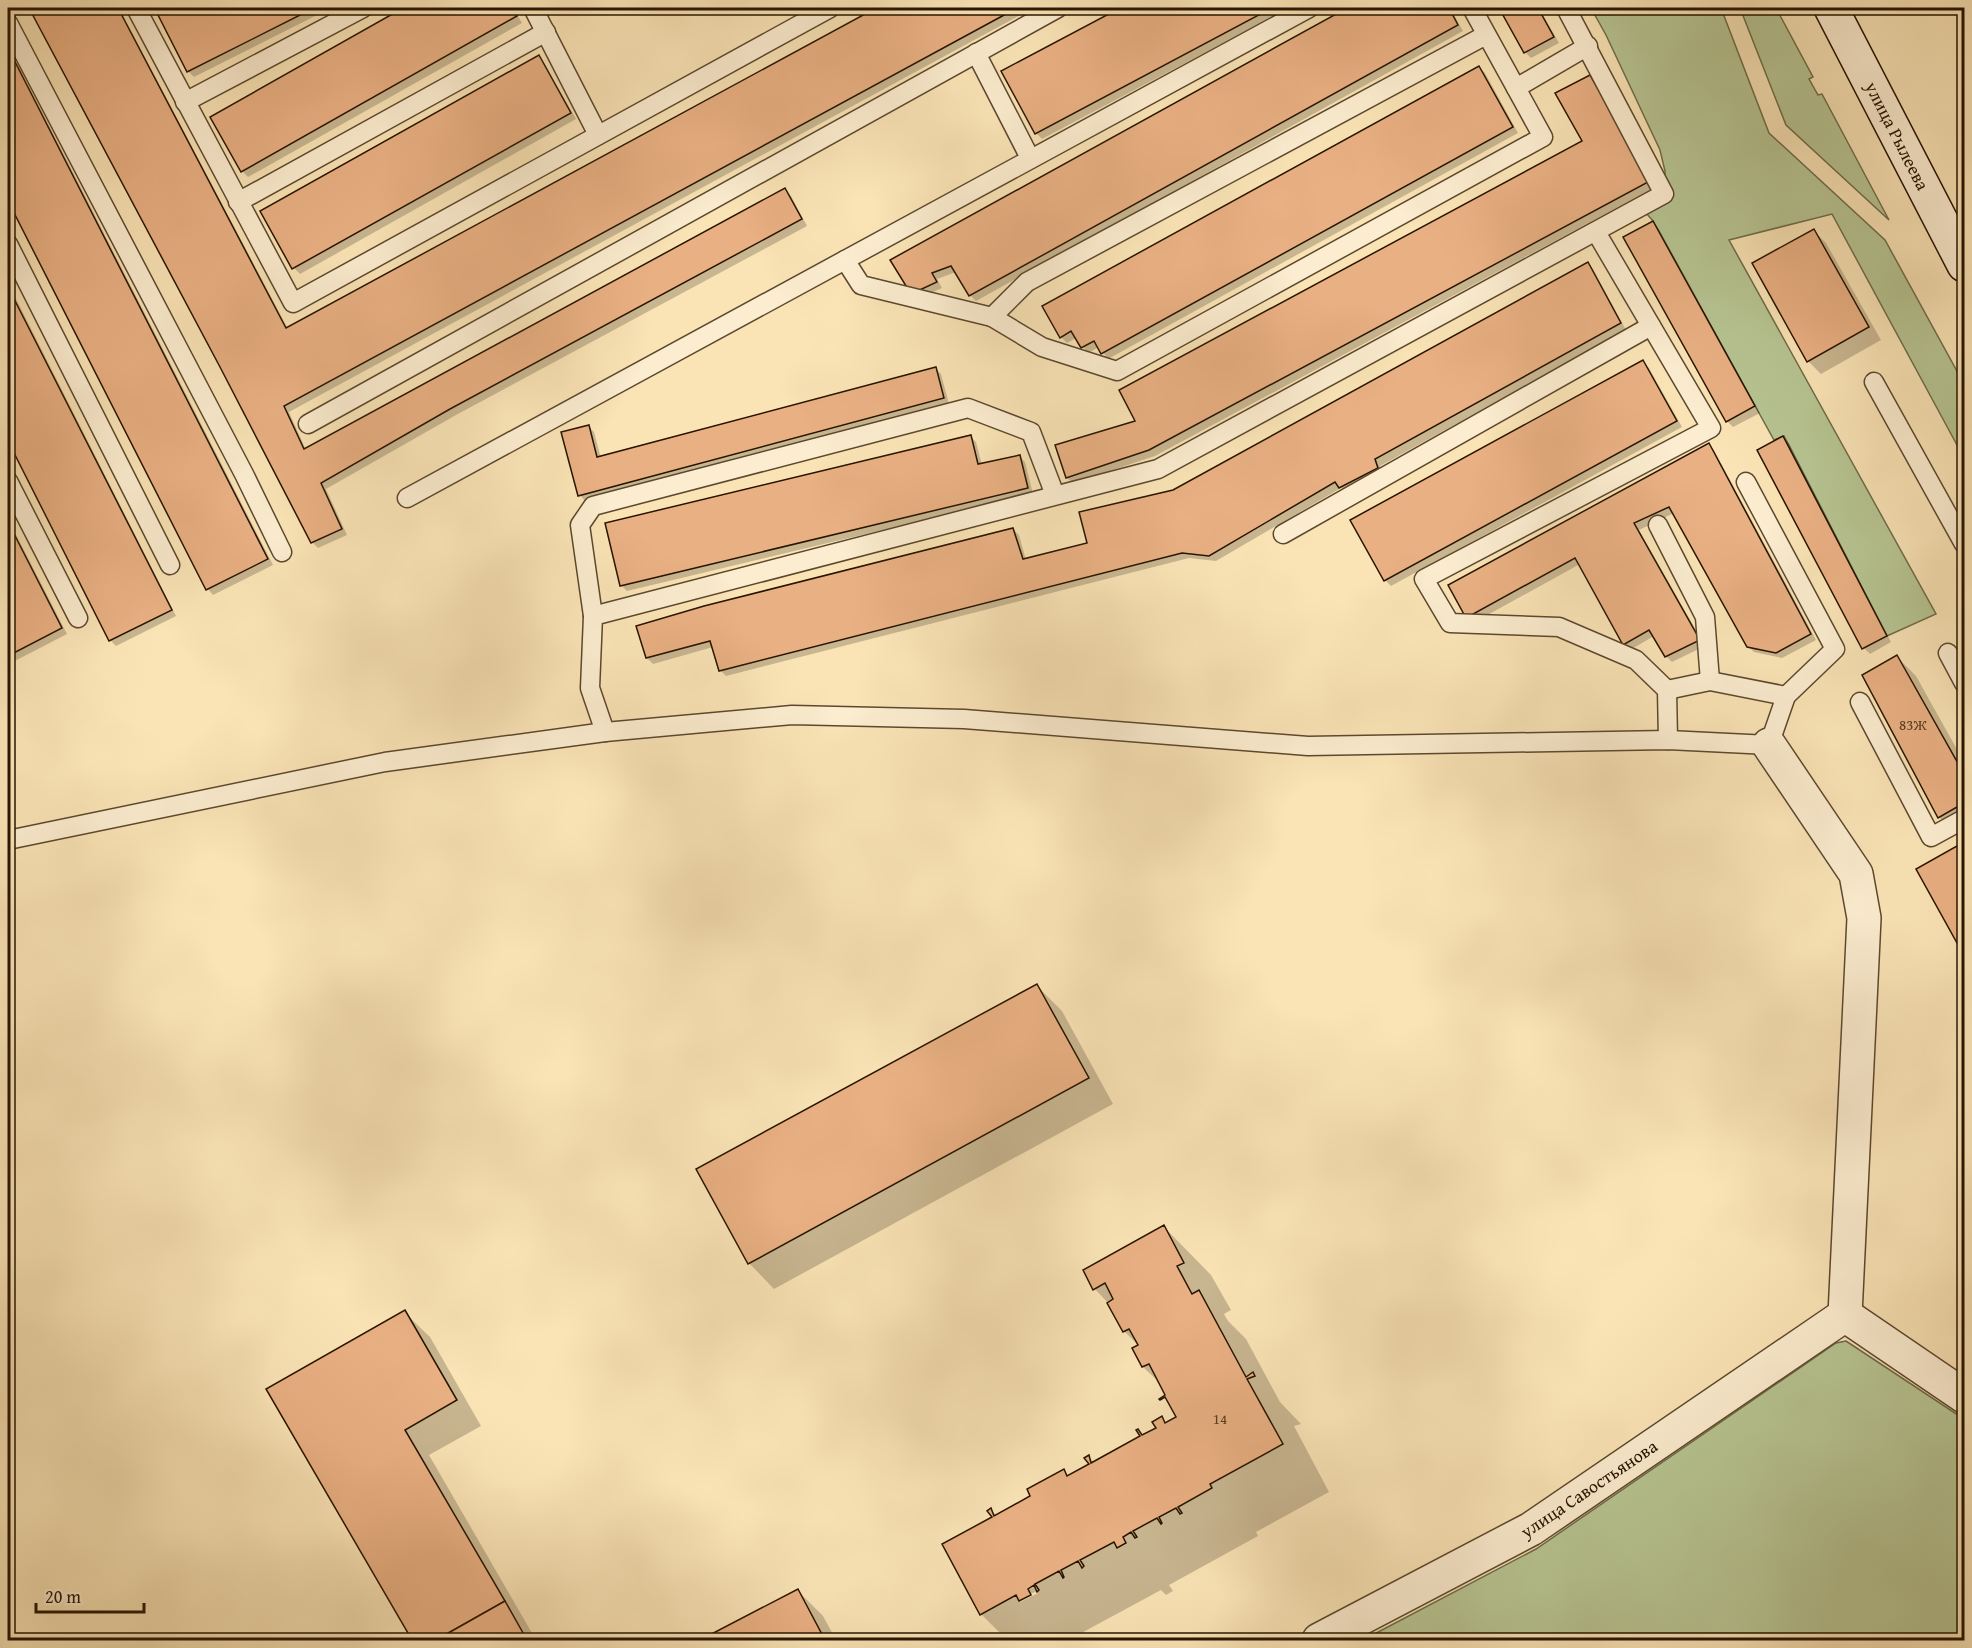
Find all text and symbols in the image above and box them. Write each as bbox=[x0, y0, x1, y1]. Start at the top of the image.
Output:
street label: улица Рылеева bbox=[1858, 76, 1937, 195]
house number: 83Ж bbox=[1899, 714, 1928, 735]
house number: 14 bbox=[1213, 1408, 1227, 1429]
street label: улица Савостьянова bbox=[1514, 1432, 1663, 1545]
scale bar bbox=[36, 1576, 144, 1614]
text: 20 m bbox=[45, 1583, 81, 1610]

